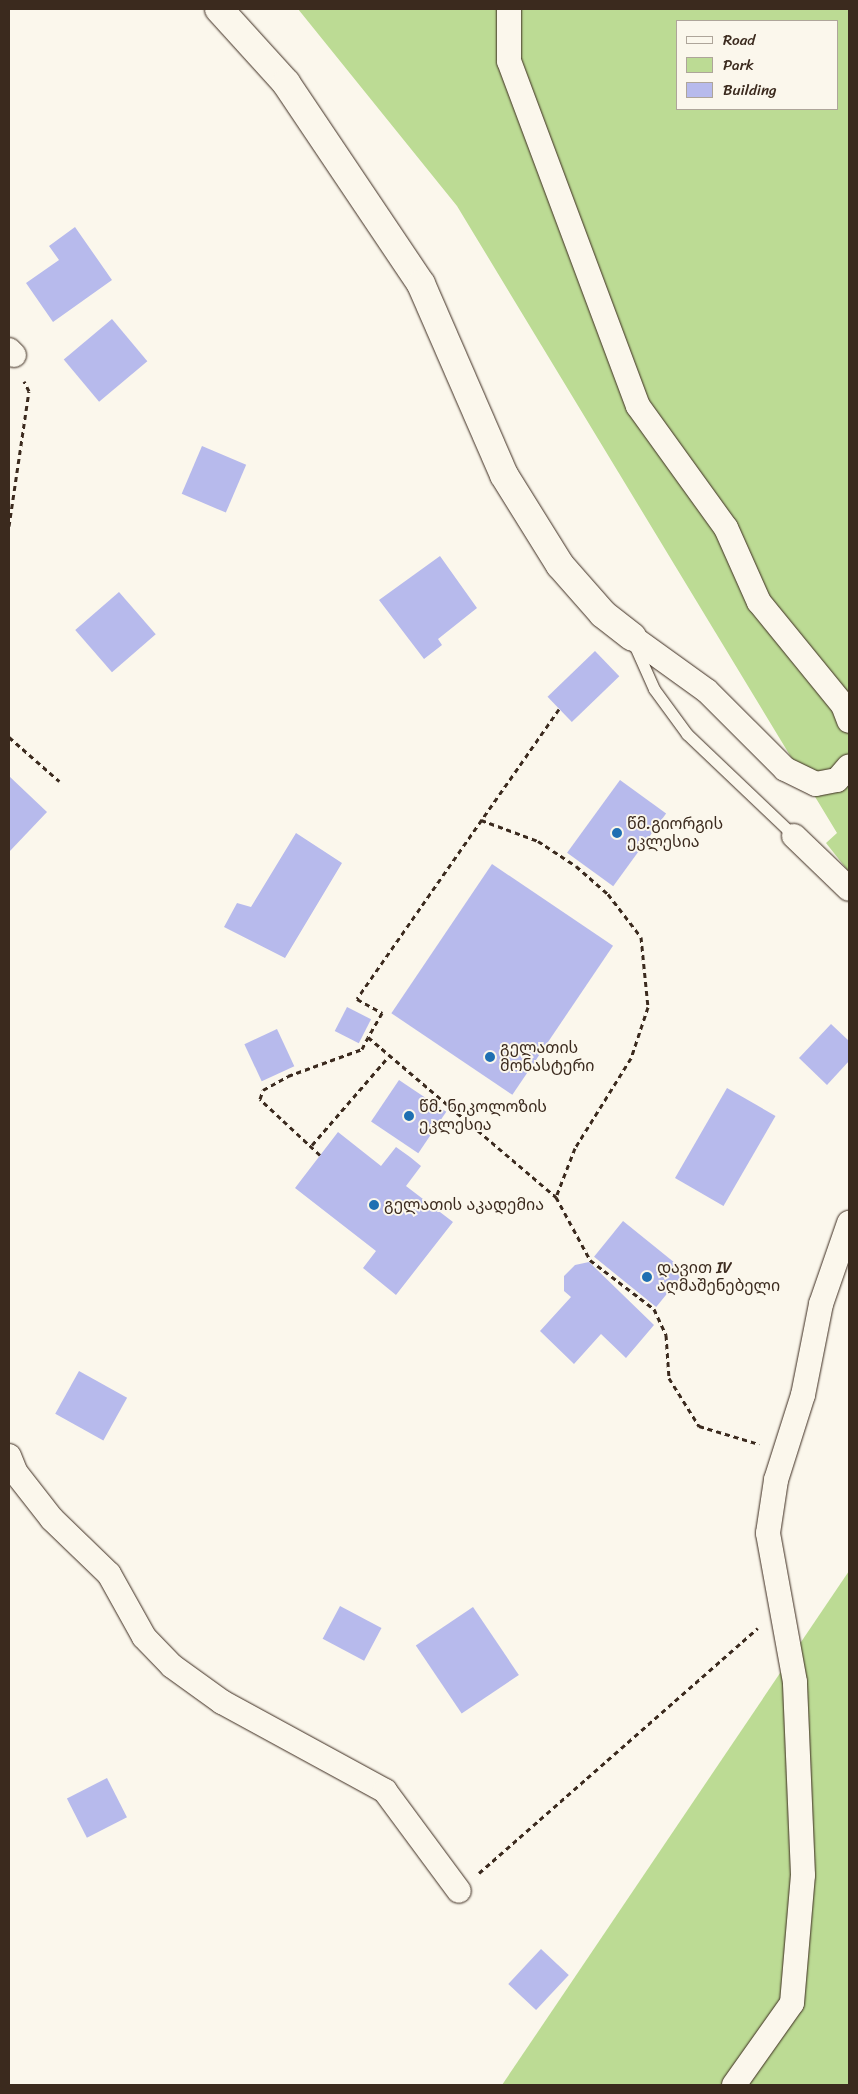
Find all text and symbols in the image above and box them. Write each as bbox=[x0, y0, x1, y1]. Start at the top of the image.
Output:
legend bbox=[676, 20, 838, 110]
text: Road bbox=[723, 27, 755, 53]
text: Park bbox=[723, 52, 754, 78]
text: Building bbox=[723, 77, 777, 103]
place label: წმ.გიორგის ეკლესია bbox=[627, 814, 723, 852]
marker: წმ.გიორგის ეკლესია bbox=[611, 827, 623, 839]
place label: გელათის მონასტერი bbox=[500, 1038, 594, 1076]
marker: გელათის მონასტერი bbox=[484, 1051, 496, 1063]
place label: წმ. ნიკოლოზის ეკლესია bbox=[419, 1097, 547, 1135]
marker: წმ. ნიკოლოზის ეკლესია bbox=[403, 1110, 415, 1122]
place label: გელათის აკადემია bbox=[384, 1195, 544, 1215]
marker: გელათის აკადემია bbox=[368, 1199, 380, 1211]
place label: დავით IV აღმაშენებელი bbox=[657, 1258, 780, 1296]
marker: დავით IV აღმაშენებელი bbox=[641, 1271, 653, 1283]

